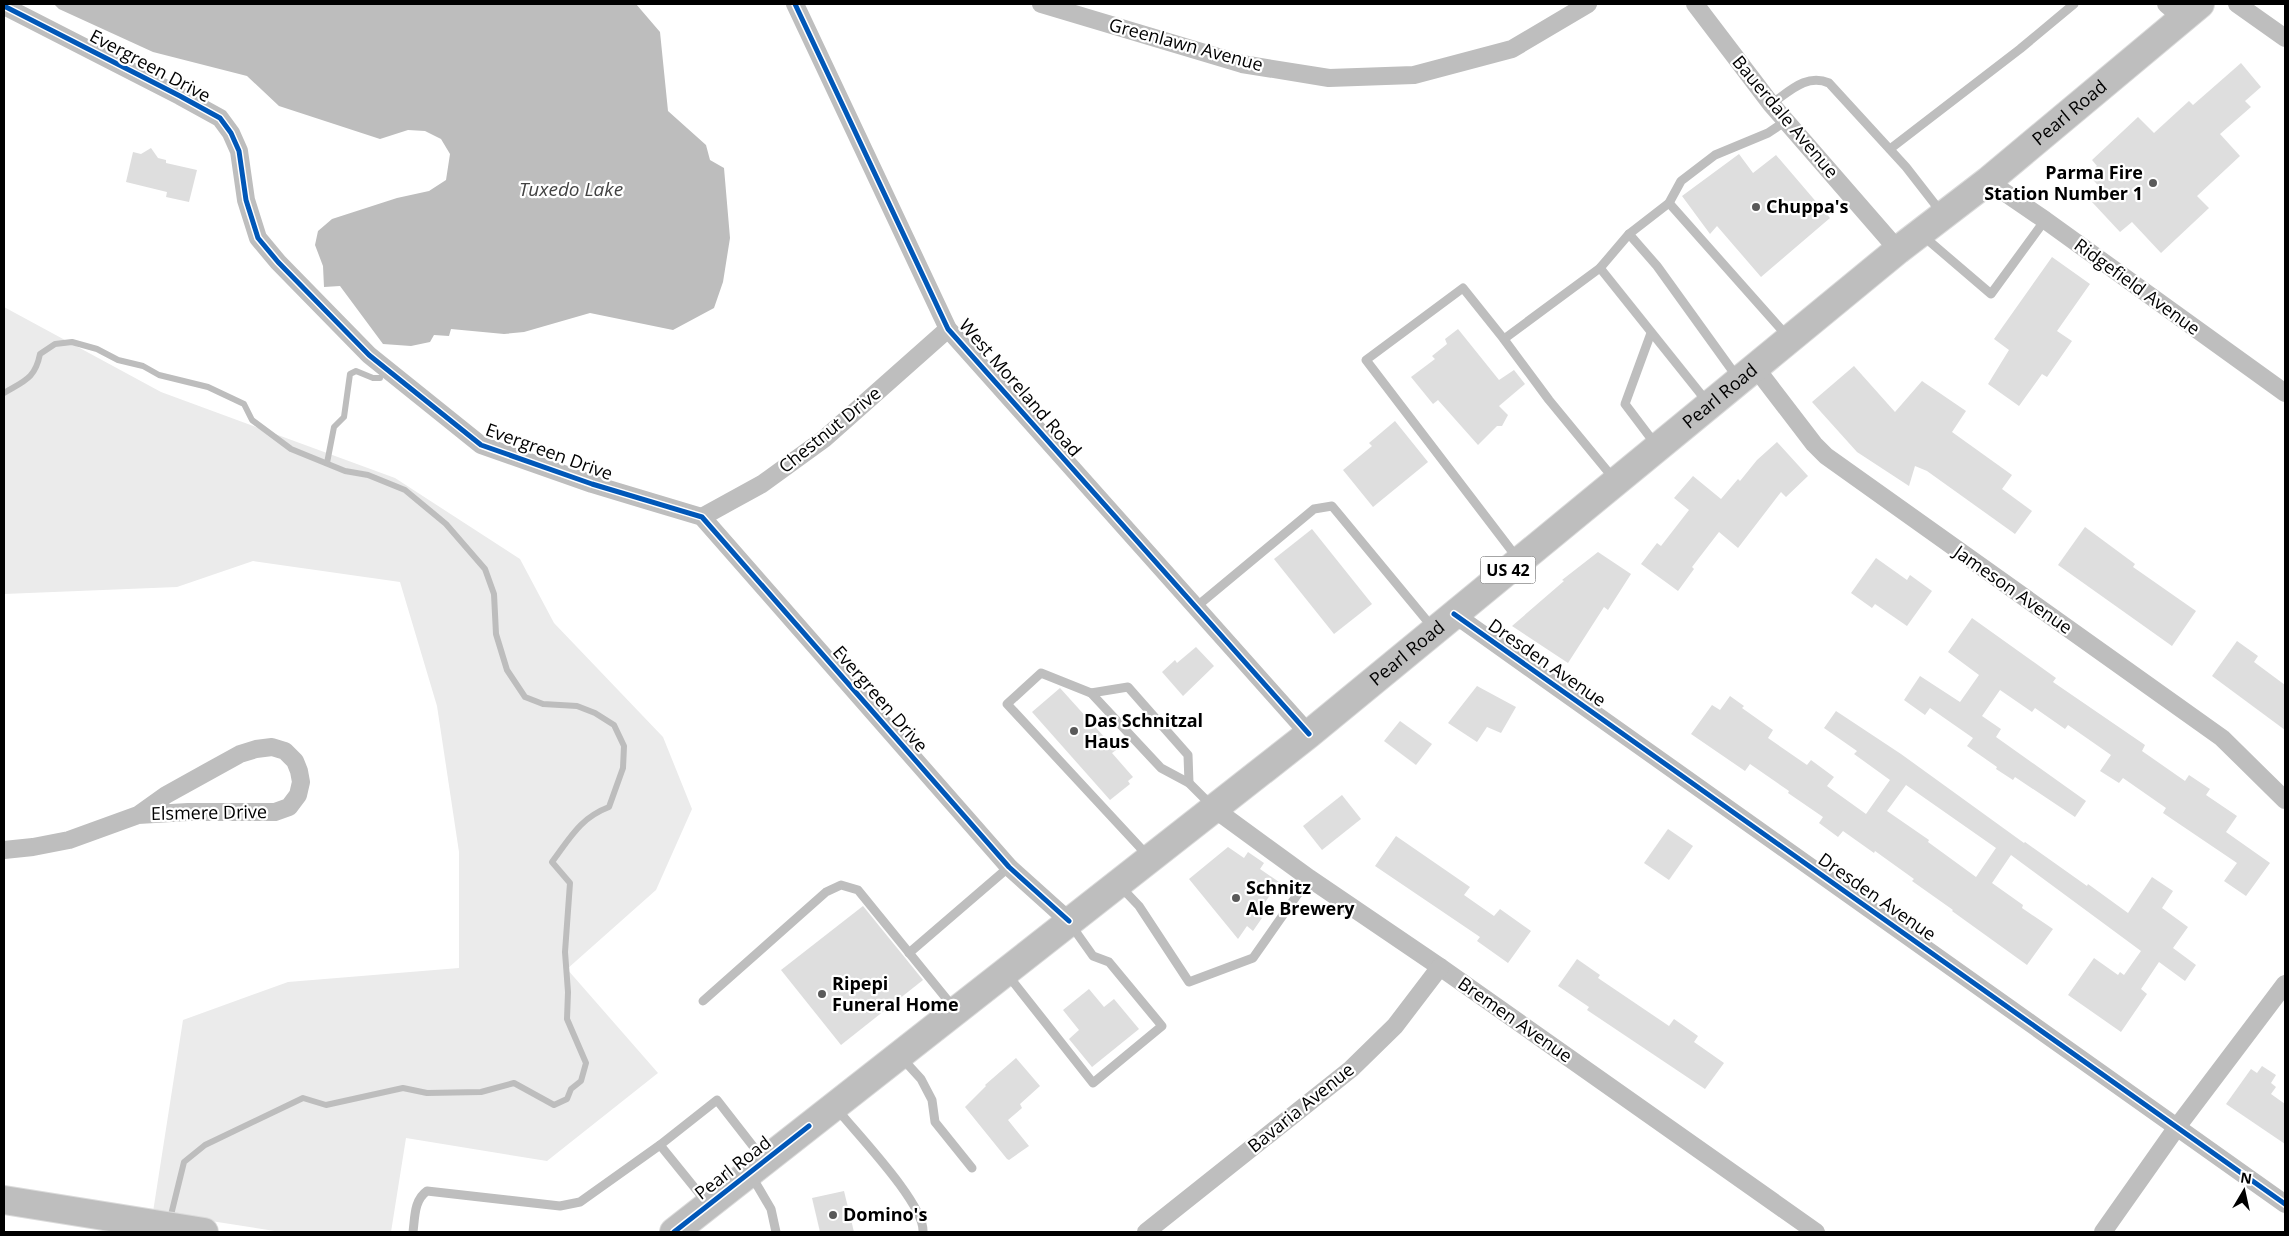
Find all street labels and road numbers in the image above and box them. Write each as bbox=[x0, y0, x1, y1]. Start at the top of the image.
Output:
street label: Greenlawn Avenue bbox=[1107, 12, 1266, 76]
street label: Evergreen Drive bbox=[86, 23, 215, 107]
street label: Bauerdale Avenue bbox=[1727, 50, 1844, 183]
street label: Pearl Road bbox=[2026, 74, 2111, 150]
street label: Ridgefield Avenue bbox=[2070, 232, 2205, 340]
street label: West Moreland Road bbox=[954, 313, 1087, 461]
street label: Pearl Road bbox=[1677, 357, 1762, 433]
street label: Chestnut Drive bbox=[773, 381, 885, 478]
street label: Evergreen Drive bbox=[482, 417, 616, 485]
street label: Jameson Avenue bbox=[1948, 538, 2078, 639]
road number: US 42 bbox=[1480, 556, 1536, 584]
street label: Dresden Avenue bbox=[1484, 613, 1611, 712]
street label: Pearl Road bbox=[1364, 615, 1449, 691]
street label: Evergreen Drive bbox=[828, 640, 934, 757]
street label: Elsmere Drive bbox=[151, 799, 267, 825]
street label: Dresden Avenue bbox=[1814, 847, 1941, 946]
street label: Bremen Avenue bbox=[1454, 971, 1577, 1068]
street label: Bavaria Avenue bbox=[1242, 1057, 1358, 1157]
street label: Pearl Road bbox=[689, 1130, 775, 1205]

